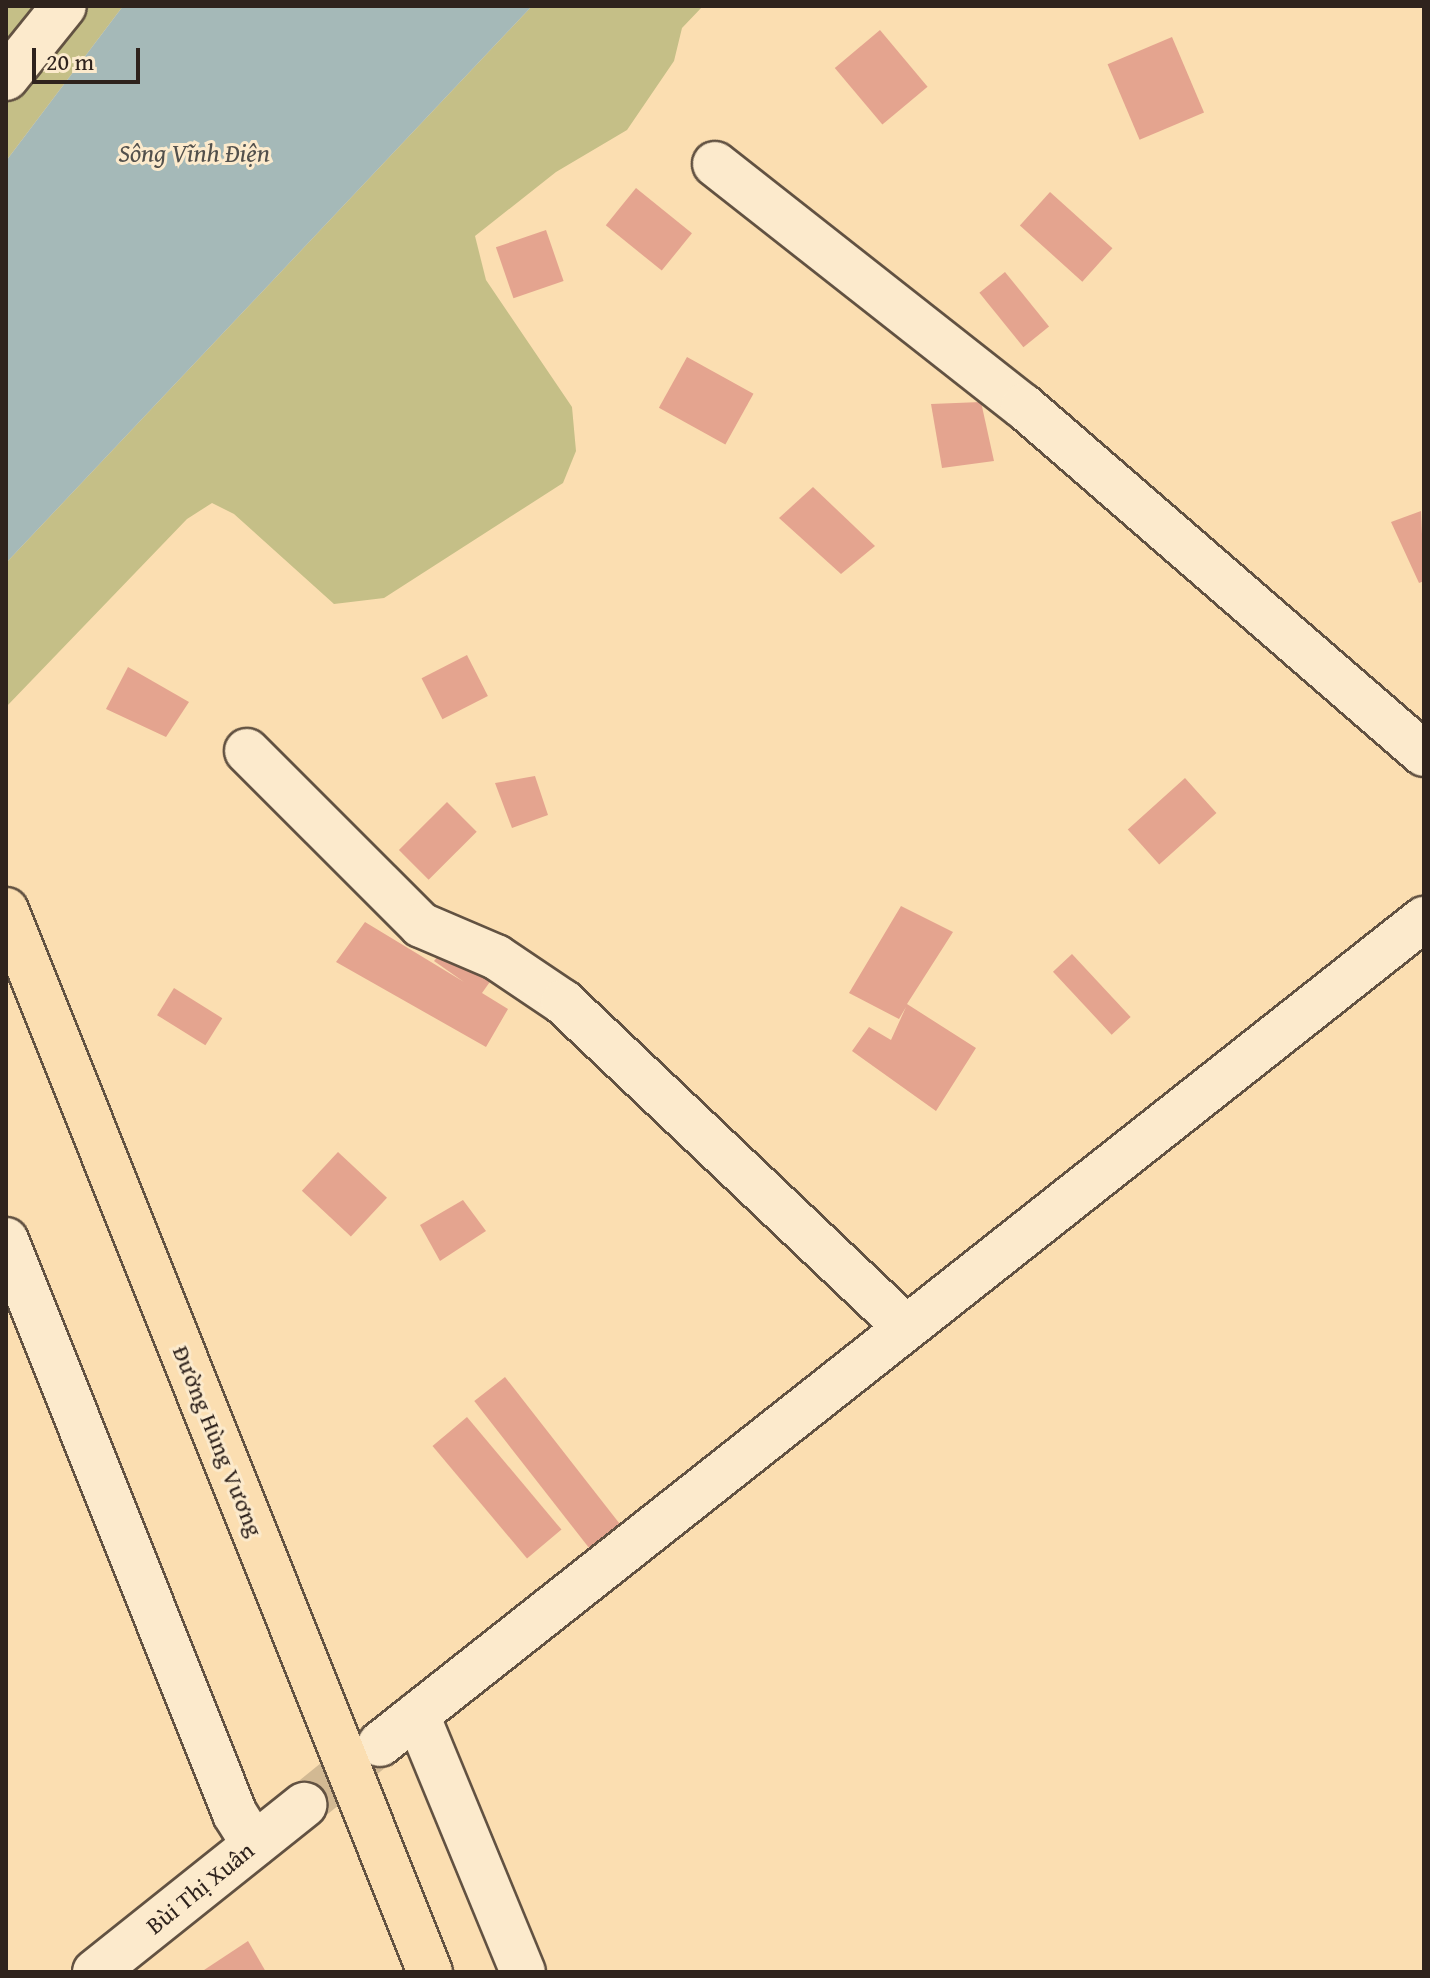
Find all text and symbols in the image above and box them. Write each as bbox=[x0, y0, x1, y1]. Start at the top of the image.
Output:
scale bar bbox=[36, 32, 144, 82]
text: 20 m bbox=[46, 44, 94, 79]
water label: Sông Vĩnh Điện bbox=[118, 137, 270, 169]
street label: Đường Hùng Vương bbox=[167, 1341, 269, 1541]
street label: Bùi Thị Xuân bbox=[140, 1836, 260, 1940]

